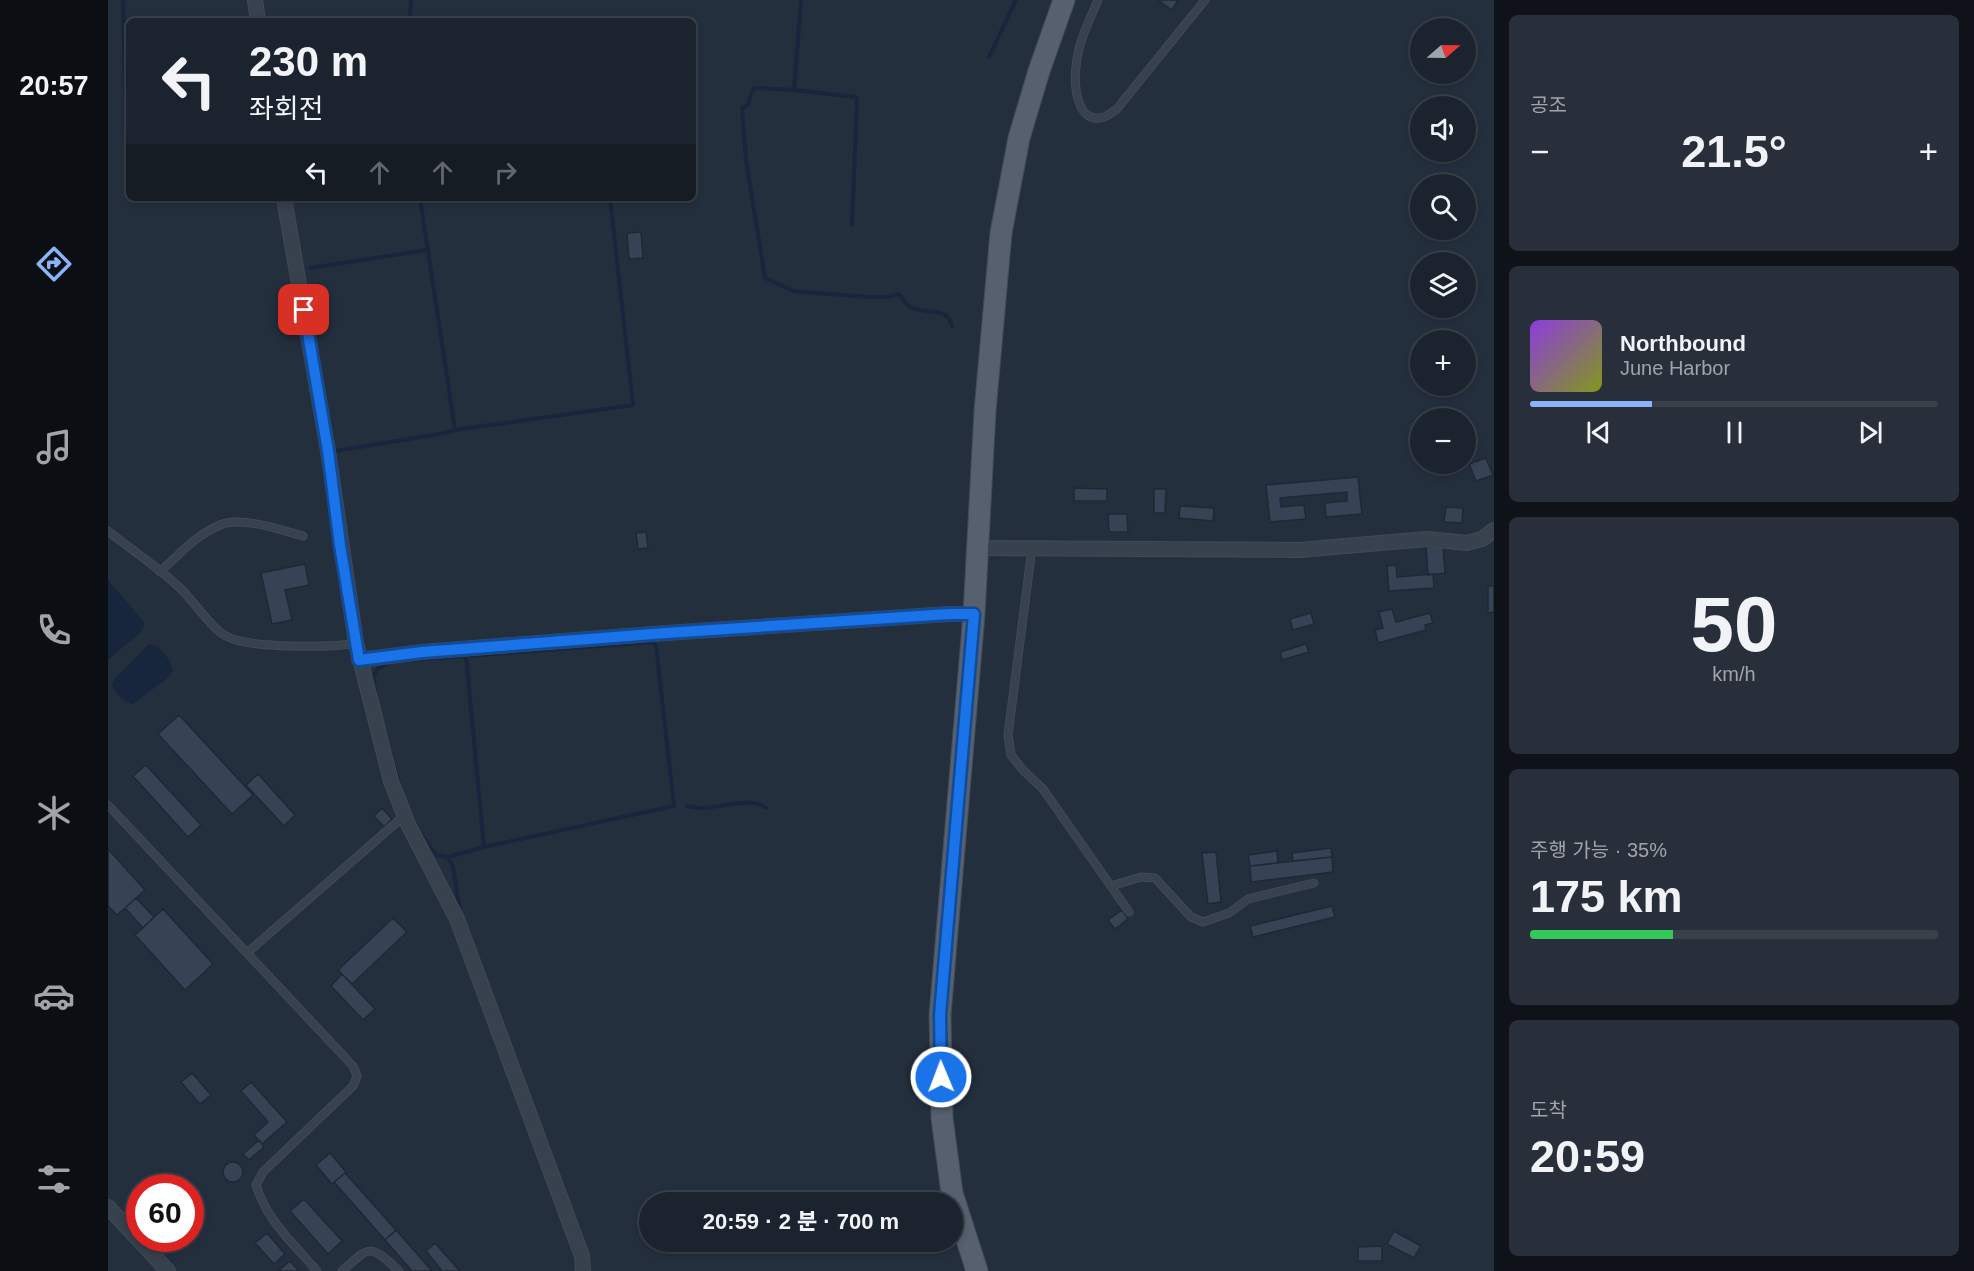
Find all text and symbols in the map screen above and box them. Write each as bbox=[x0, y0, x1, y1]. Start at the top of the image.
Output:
north arrow bbox=[1410, 18, 1476, 84]
map controls bbox=[1410, 18, 1476, 474]
text: 230 m bbox=[249, 38, 368, 85]
icon: left bbox=[150, 42, 228, 120]
text: 20:57 bbox=[19, 71, 89, 101]
text: 좌회전 bbox=[249, 94, 324, 124]
text: 공조 bbox=[1530, 94, 1567, 116]
button: sound bbox=[1410, 96, 1476, 162]
text: 21.5° bbox=[1681, 126, 1787, 177]
text: − bbox=[1530, 133, 1549, 170]
text: + bbox=[1919, 133, 1938, 170]
icon: left bbox=[300, 156, 333, 189]
icon: ahead bbox=[363, 156, 396, 189]
icon: ahead bbox=[426, 156, 459, 189]
icon: right bbox=[489, 156, 522, 189]
button: search bbox=[1410, 174, 1476, 240]
icon: directions bbox=[33, 243, 75, 285]
button: layers bbox=[1410, 252, 1476, 318]
pin bbox=[278, 284, 329, 335]
icon: arrive bbox=[287, 293, 320, 326]
button: + bbox=[1410, 330, 1476, 396]
text: Northbound bbox=[1620, 331, 1746, 356]
text: June Harbor bbox=[1620, 357, 1730, 379]
button: − bbox=[1410, 408, 1476, 474]
icon: previous bbox=[1582, 416, 1615, 449]
icon: pause bbox=[1718, 416, 1751, 449]
icon: next bbox=[1854, 416, 1887, 449]
icon: music bbox=[33, 426, 75, 468]
text: 50 bbox=[1691, 580, 1777, 668]
icon: phone bbox=[33, 609, 75, 651]
text: km/h bbox=[1712, 663, 1756, 685]
icon: climate bbox=[33, 792, 75, 834]
text: 주행 가능 · 35% bbox=[1530, 839, 1667, 861]
text: 175 km bbox=[1530, 871, 1683, 922]
icon: car bbox=[33, 975, 75, 1017]
position arrow bbox=[909, 1045, 973, 1109]
text: 도착 bbox=[1530, 1099, 1567, 1121]
text: 20:59 bbox=[1530, 1131, 1645, 1182]
icon: filters bbox=[33, 1158, 75, 1200]
speed limit sign: 60 bbox=[126, 1174, 204, 1252]
text: 20:59 · 2 분 · 700 m bbox=[703, 1209, 899, 1234]

